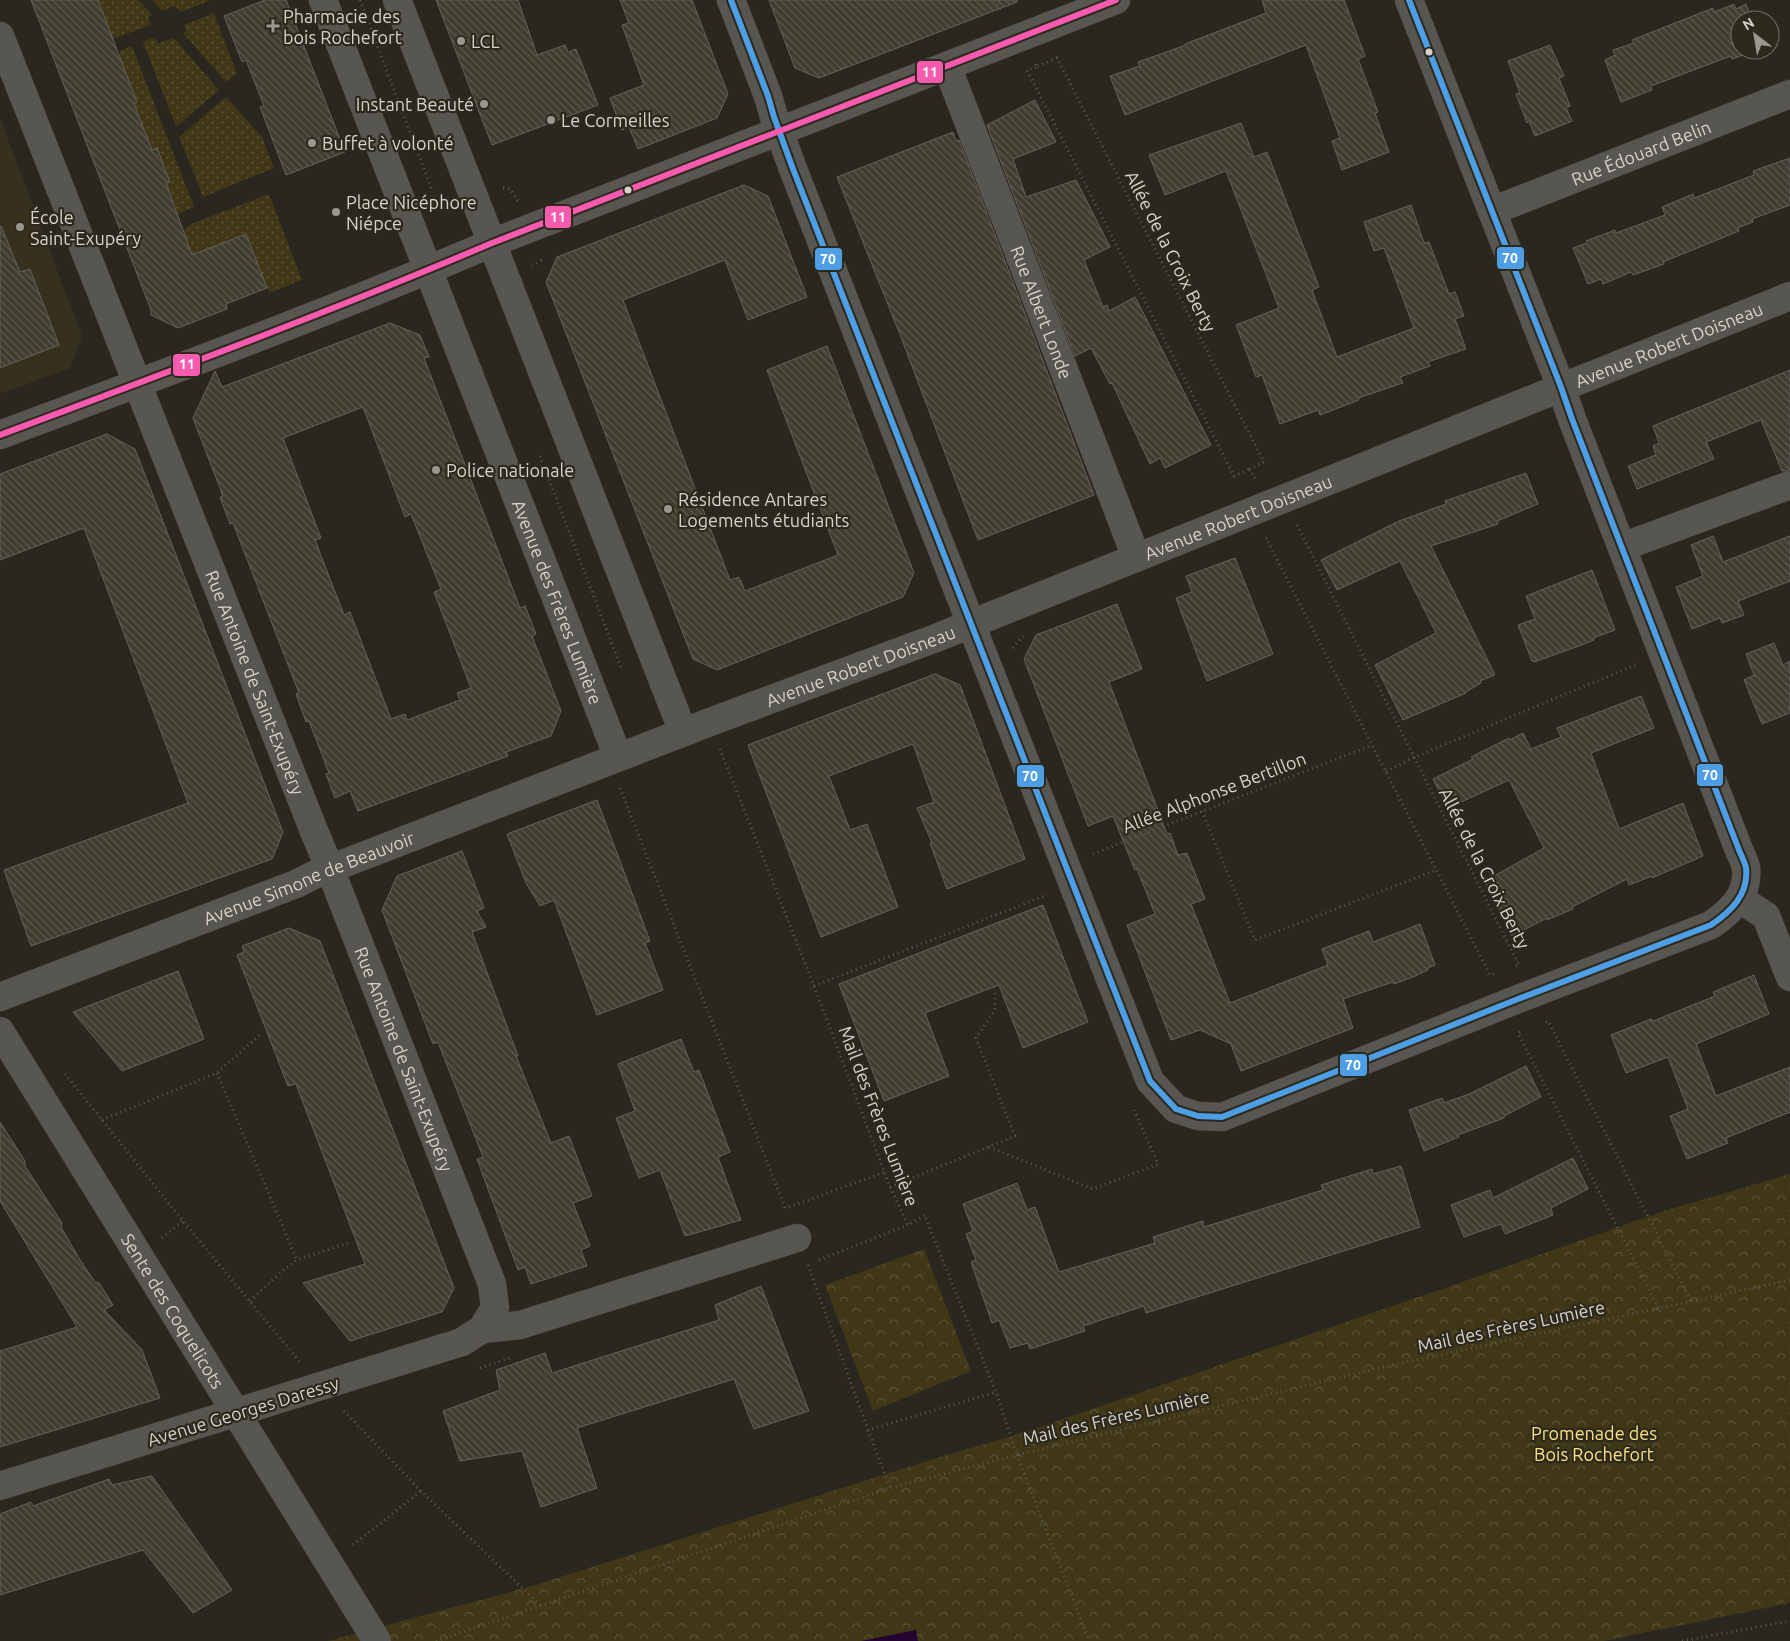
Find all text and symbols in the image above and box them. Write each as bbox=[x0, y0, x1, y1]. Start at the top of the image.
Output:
place label: Pharmacie des bois Rochefort bbox=[283, 6, 402, 47]
north arrow bbox=[1730, 10, 1780, 60]
text: N bbox=[1740, 14, 1757, 33]
marker: Pharmacie des bois Rochefort bbox=[267, 20, 279, 32]
place label: LCL bbox=[471, 31, 500, 51]
marker: LCL bbox=[455, 35, 467, 47]
unlabelled marker bbox=[1424, 47, 1434, 57]
line badge: 11 bbox=[916, 60, 944, 84]
text: 11 bbox=[922, 64, 938, 80]
place label: Instant Beauté bbox=[356, 94, 474, 114]
marker: Instant Beauté bbox=[478, 98, 490, 110]
place label: Le Cormeilles bbox=[561, 110, 670, 130]
marker: Le Cormeilles bbox=[545, 114, 557, 126]
street label: Rue Édouard Belin bbox=[1568, 116, 1714, 189]
place label: Buffet à volonté bbox=[322, 133, 454, 153]
marker: Buffet à volonté bbox=[306, 137, 318, 149]
street label: Allée de la Croix Berty bbox=[1122, 167, 1220, 335]
unlabelled marker bbox=[623, 185, 633, 195]
place label: Place Nicéphore Niépce bbox=[346, 192, 477, 233]
line badge: 11 bbox=[544, 205, 572, 229]
place label: École Saint-Exupéry bbox=[30, 206, 141, 248]
marker: Place Nicéphore Niépce bbox=[330, 206, 342, 218]
text: 11 bbox=[550, 209, 566, 225]
marker: École Saint-Exupéry bbox=[14, 221, 26, 233]
street label: Rue Albert Londe bbox=[1007, 243, 1076, 382]
line badge: 70 bbox=[1496, 246, 1525, 270]
line badge: 70 bbox=[814, 247, 843, 271]
text: 70 bbox=[1502, 250, 1518, 266]
text: 70 bbox=[820, 251, 836, 267]
street label: Avenue Robert Doisneau bbox=[1572, 298, 1765, 391]
line badge: 11 bbox=[172, 353, 201, 377]
text: 11 bbox=[179, 356, 195, 372]
place label: Police nationale bbox=[446, 460, 574, 480]
marker: Police nationale bbox=[430, 464, 442, 476]
street label: Avenue Robert Doisneau bbox=[1141, 471, 1335, 564]
place label: Résidence Antares Logements étudiants bbox=[678, 489, 850, 530]
street label: Avenue des Frères Lumière bbox=[509, 497, 606, 707]
marker: Résidence Antares Logements étudiants bbox=[662, 503, 674, 515]
street label: Rue Antoine de Saint-Exupéry bbox=[202, 567, 309, 798]
street label: Avenue Robert Doisneau bbox=[763, 621, 958, 710]
street label: Allée Alphonse Bertillon bbox=[1119, 748, 1309, 836]
line badge: 70 bbox=[1696, 763, 1724, 787]
line badge: 70 bbox=[1016, 764, 1045, 788]
text: 70 bbox=[1702, 767, 1718, 783]
text: 70 bbox=[1022, 768, 1038, 784]
street label: Allée de la Croix Berty bbox=[1436, 784, 1534, 952]
street label: Avenue Simone de Beauvoir bbox=[201, 827, 417, 928]
street label: Rue Antoine de Saint-Exupéry bbox=[351, 944, 457, 1175]
street label: Mail des Frères Lumière bbox=[835, 1023, 923, 1209]
line badge: 70 bbox=[1339, 1053, 1368, 1077]
text: 70 bbox=[1345, 1057, 1361, 1073]
street label: Sente des Coquelicots bbox=[118, 1230, 228, 1392]
street label: Mail des Frères Lumière bbox=[1415, 1296, 1607, 1356]
street label: Avenue Georges Daressy bbox=[145, 1372, 341, 1450]
street label: Mail des Frères Lumière bbox=[1021, 1386, 1211, 1448]
park label: Promenade des Bois Rochefort bbox=[1531, 1423, 1657, 1464]

